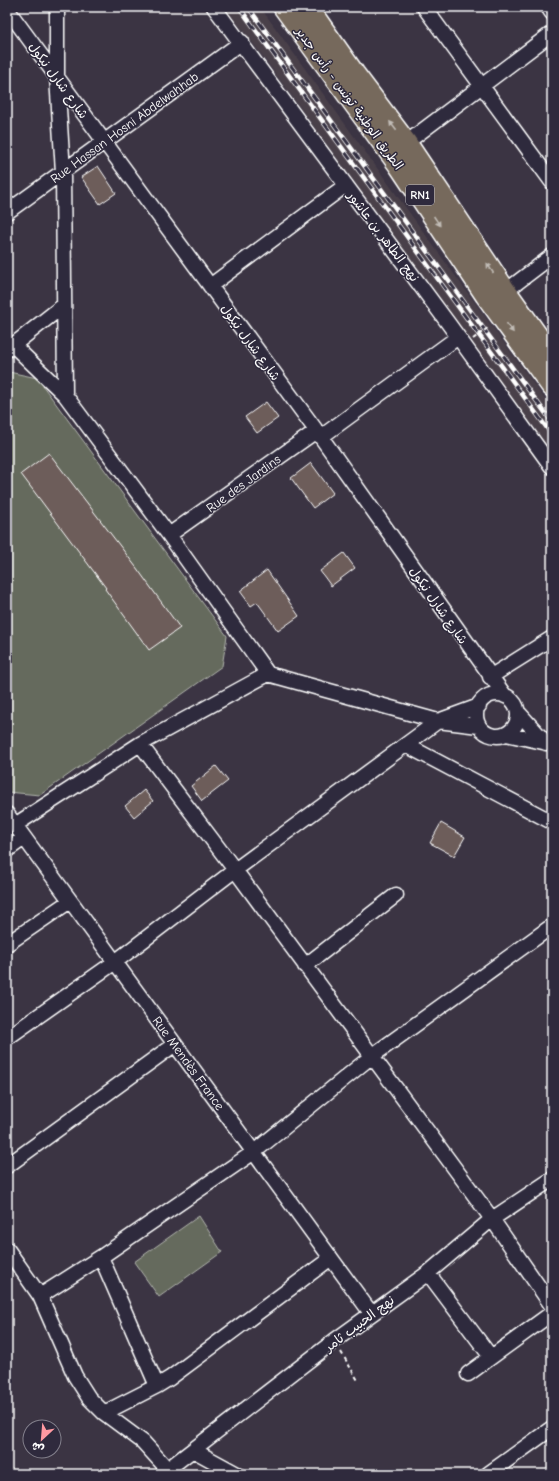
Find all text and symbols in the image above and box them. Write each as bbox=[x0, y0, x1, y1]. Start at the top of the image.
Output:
street label: الطريق الوطنية تونس - رأس جدير bbox=[291, 23, 406, 173]
street label: شارع شارل نيكول bbox=[24, 39, 91, 123]
street label: Rue Hassan Hosni Abdelwahhab bbox=[47, 69, 201, 186]
one-way arrow bbox=[389, 120, 397, 131]
road number: RN1 bbox=[406, 185, 434, 205]
street label: نهج الطاهر بن عاشور bbox=[343, 187, 422, 286]
one-way arrow bbox=[433, 216, 441, 226]
one-way arrow bbox=[486, 263, 494, 273]
street label: شارع شارل نيكول bbox=[216, 301, 283, 385]
one-way arrow bbox=[506, 323, 514, 334]
street label: Rue des Jardins bbox=[203, 451, 283, 515]
street label: شارع شارل نيكول bbox=[405, 564, 471, 648]
street label: Rue Mendès France bbox=[150, 1014, 228, 1113]
street label: نهج الحبيب ثامر bbox=[321, 1292, 398, 1357]
north arrow bbox=[22, 1419, 62, 1459]
text: ش bbox=[30, 1439, 46, 1456]

